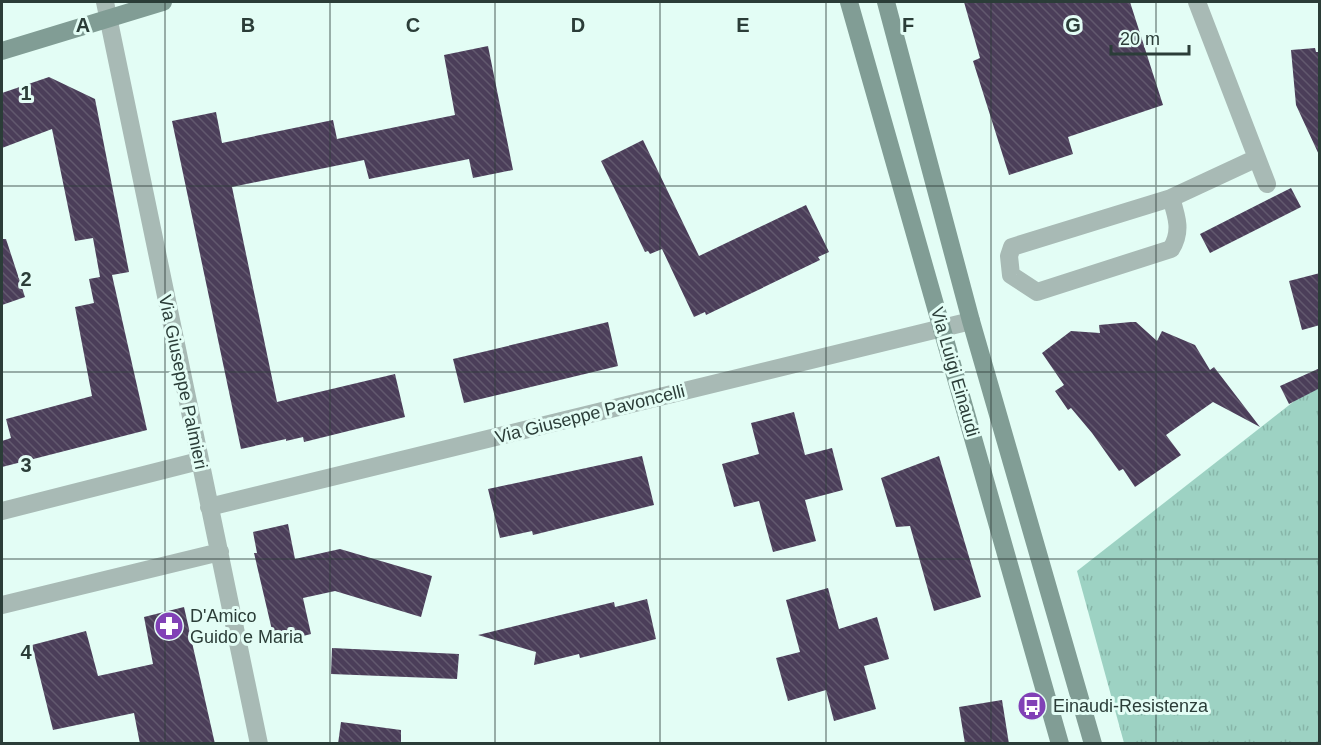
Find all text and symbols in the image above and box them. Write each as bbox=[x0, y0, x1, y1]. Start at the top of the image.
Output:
text: A bbox=[76, 14, 90, 36]
text: B bbox=[241, 14, 255, 36]
text: C bbox=[406, 14, 420, 36]
text: D bbox=[571, 14, 585, 36]
text: E bbox=[736, 14, 750, 36]
text: F bbox=[902, 14, 914, 36]
text: G bbox=[1065, 14, 1081, 36]
scale bar bbox=[1111, 18, 1189, 56]
text: 20 m bbox=[1120, 29, 1160, 49]
text: 1 bbox=[20, 82, 32, 104]
text: 2 bbox=[20, 268, 32, 290]
street label: Via Giuseppe Palmieri bbox=[155, 293, 211, 471]
street label: Via Luigi Einaudi bbox=[927, 305, 983, 439]
street label: Via Giuseppe Pavoncelli bbox=[493, 381, 687, 447]
text: 3 bbox=[20, 454, 32, 476]
place label: D'Amico Guido e Maria bbox=[190, 606, 304, 647]
pharmacy icon: D'Amico Guido e Maria bbox=[153, 610, 185, 642]
text: 4 bbox=[20, 641, 32, 663]
bus stop icon: Einaudi-Resistenza bbox=[1016, 690, 1048, 722]
place label: Einaudi-Resistenza bbox=[1053, 696, 1209, 716]

